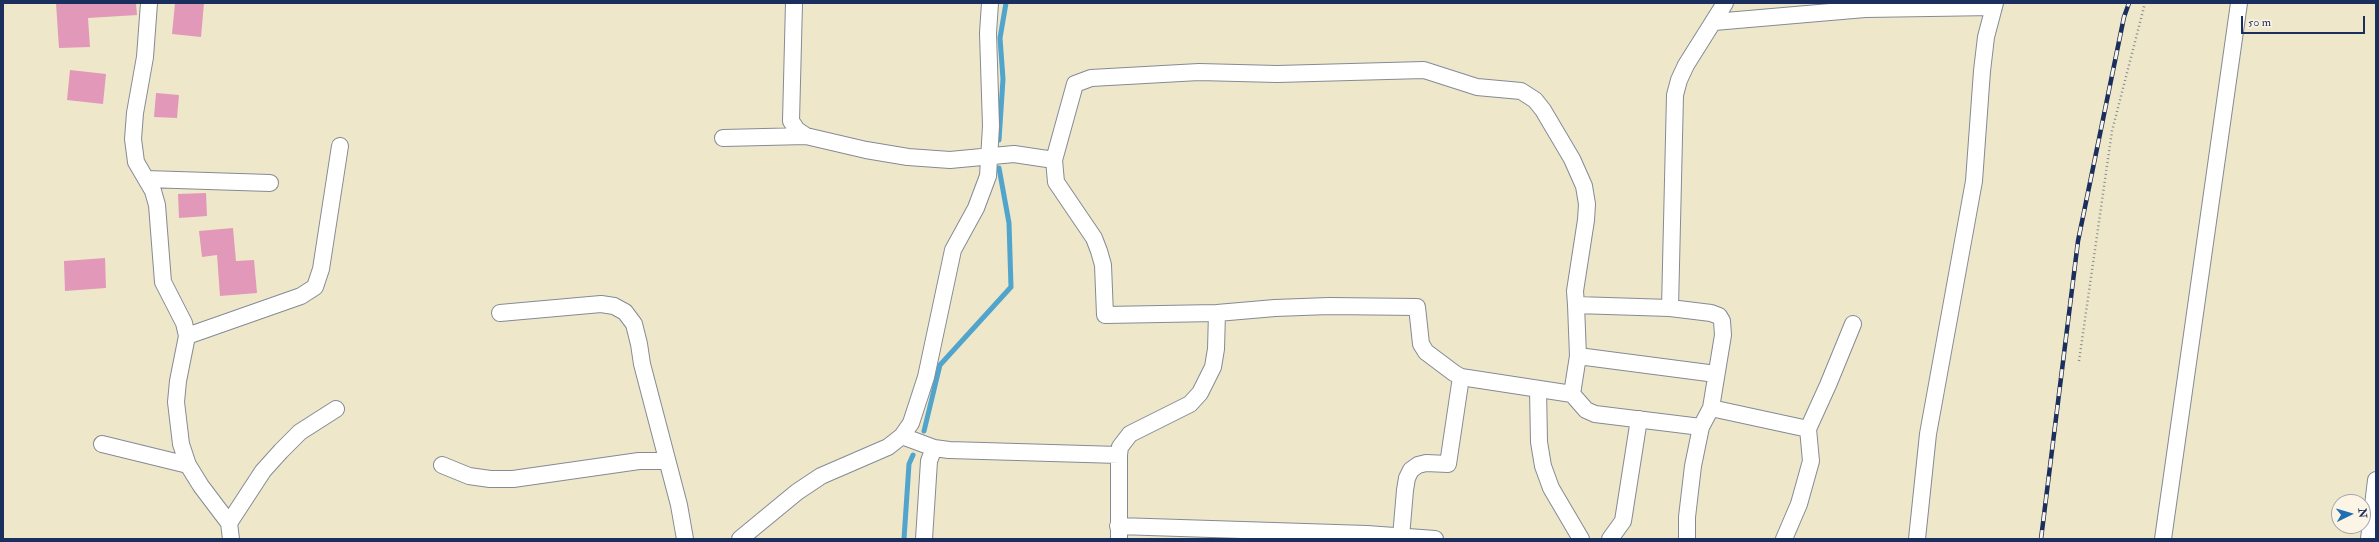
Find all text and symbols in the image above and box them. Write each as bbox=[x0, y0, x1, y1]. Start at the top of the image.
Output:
scale bar bbox=[2243, 8, 2367, 34]
text: 50 m bbox=[2248, 15, 2271, 30]
north arrow bbox=[2331, 494, 2371, 534]
text: N bbox=[2356, 508, 2369, 518]

